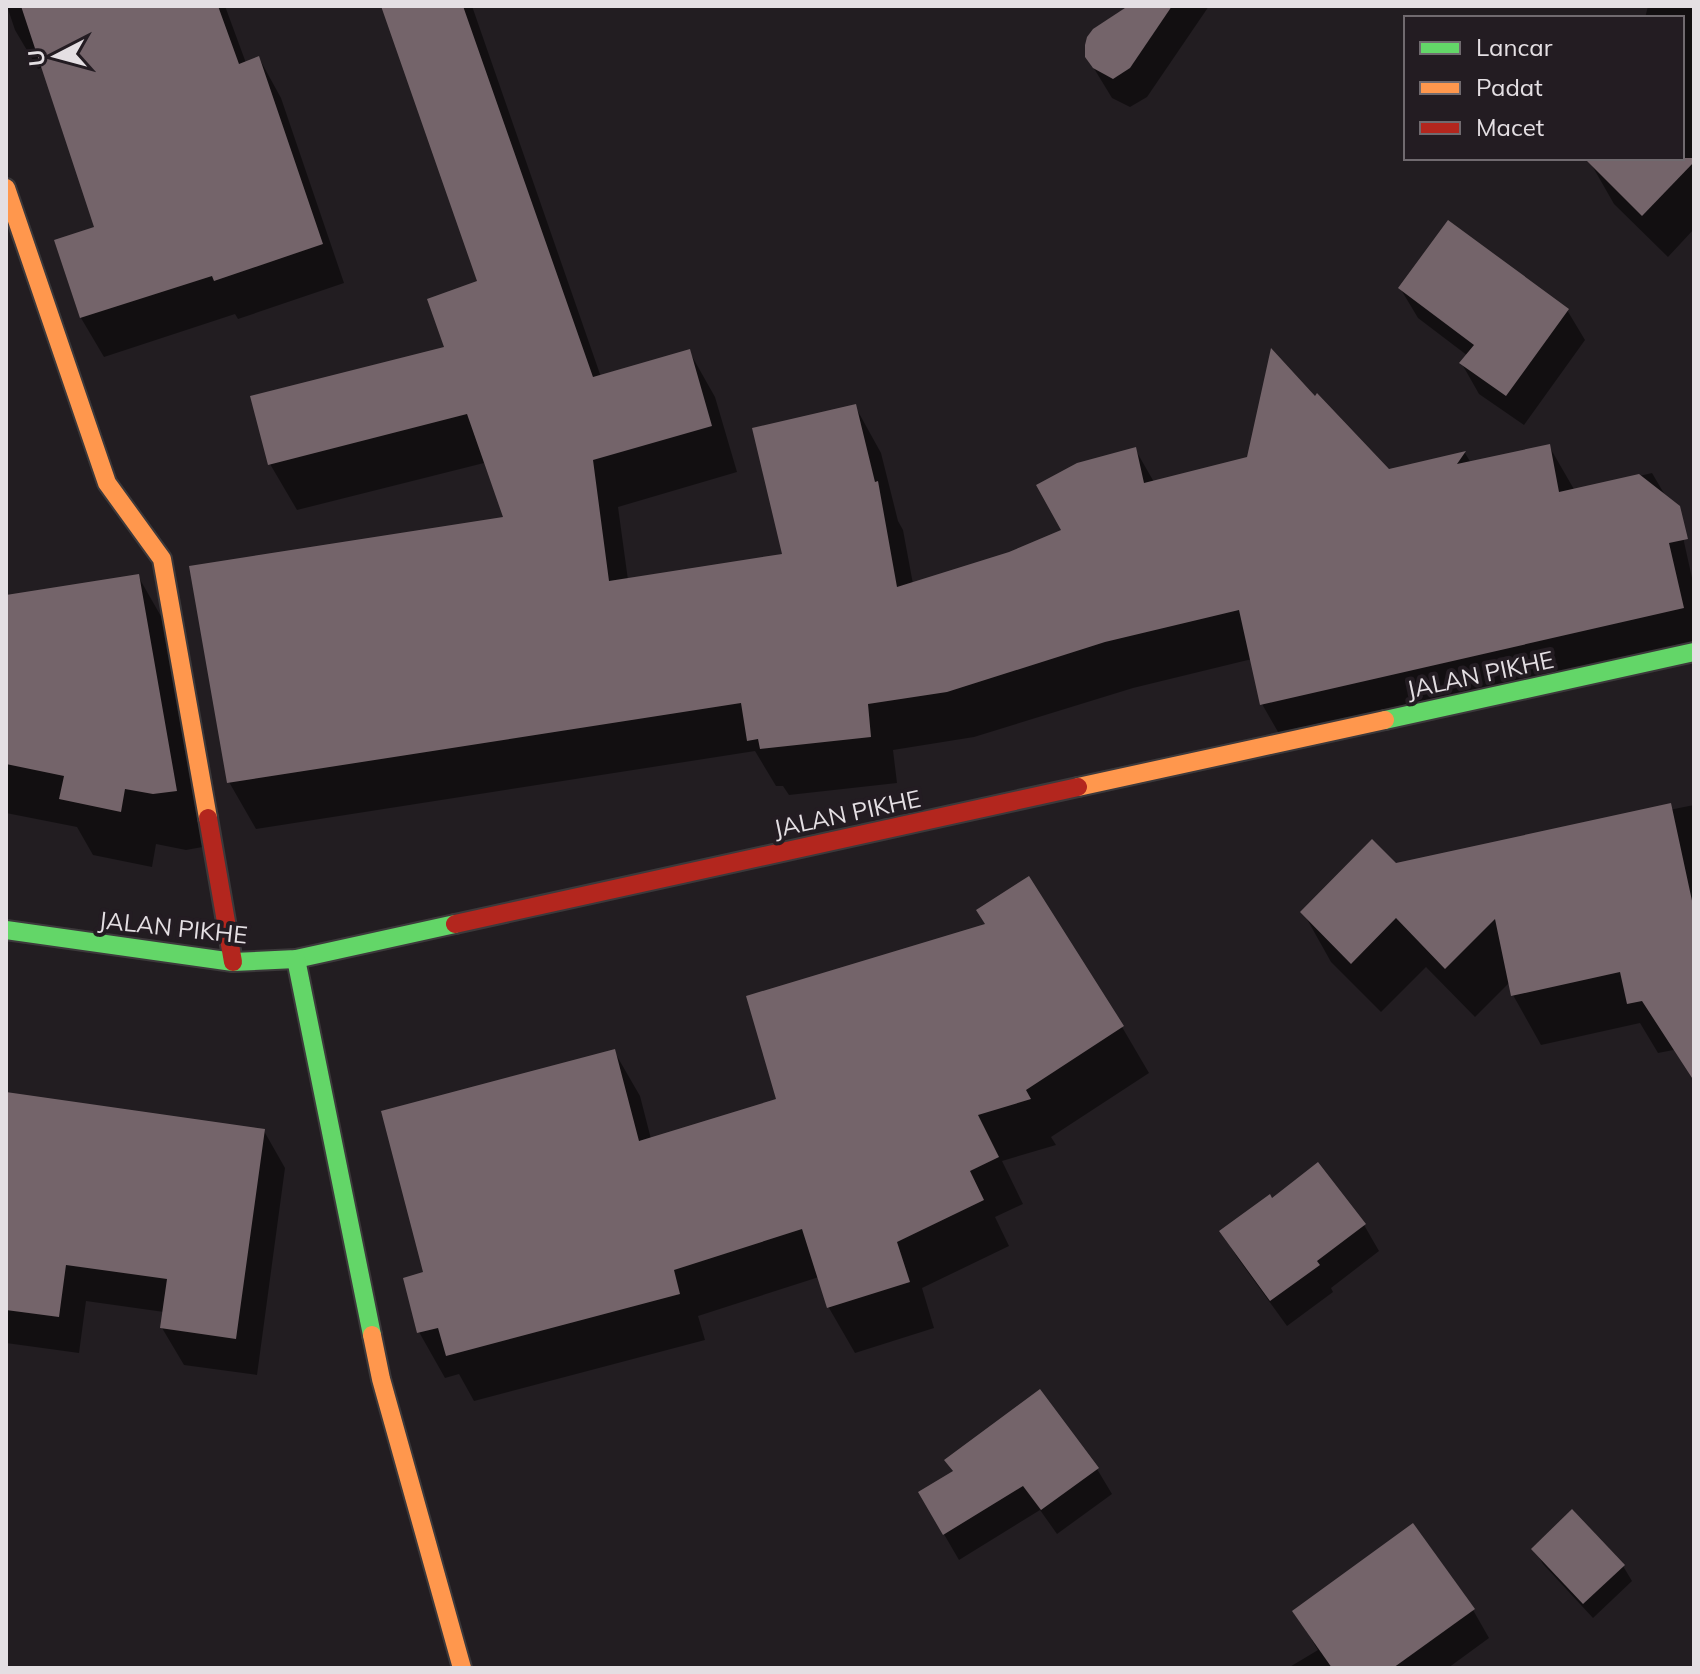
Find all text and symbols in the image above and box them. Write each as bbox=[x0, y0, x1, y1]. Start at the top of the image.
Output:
north arrow bbox=[16, 16, 96, 96]
legend bbox=[1404, 16, 1684, 160]
text: Lancar bbox=[1476, 32, 1553, 62]
text: U bbox=[21, 49, 51, 68]
text: Padat bbox=[1476, 72, 1543, 102]
text: Macet bbox=[1476, 112, 1544, 142]
street label: JALAN PIKHE bbox=[1404, 644, 1556, 704]
street label: JALAN PIKHE bbox=[771, 783, 923, 843]
street label: JALAN PIKHE bbox=[97, 904, 249, 950]

